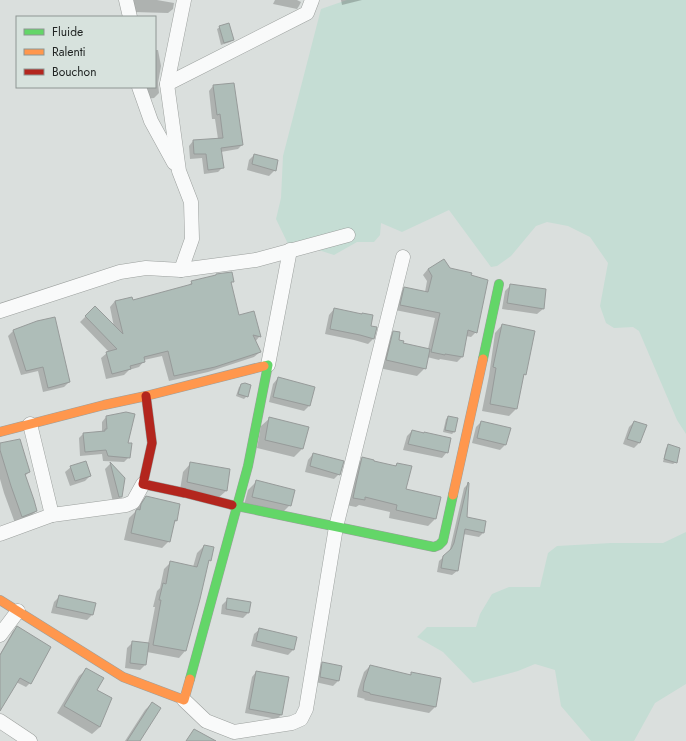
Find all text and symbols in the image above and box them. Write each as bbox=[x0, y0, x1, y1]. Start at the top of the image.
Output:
legend bbox=[16, 16, 156, 88]
text: Fluide bbox=[52, 23, 83, 41]
text: Ralenti bbox=[52, 43, 86, 61]
text: Bouchon bbox=[52, 63, 96, 81]

